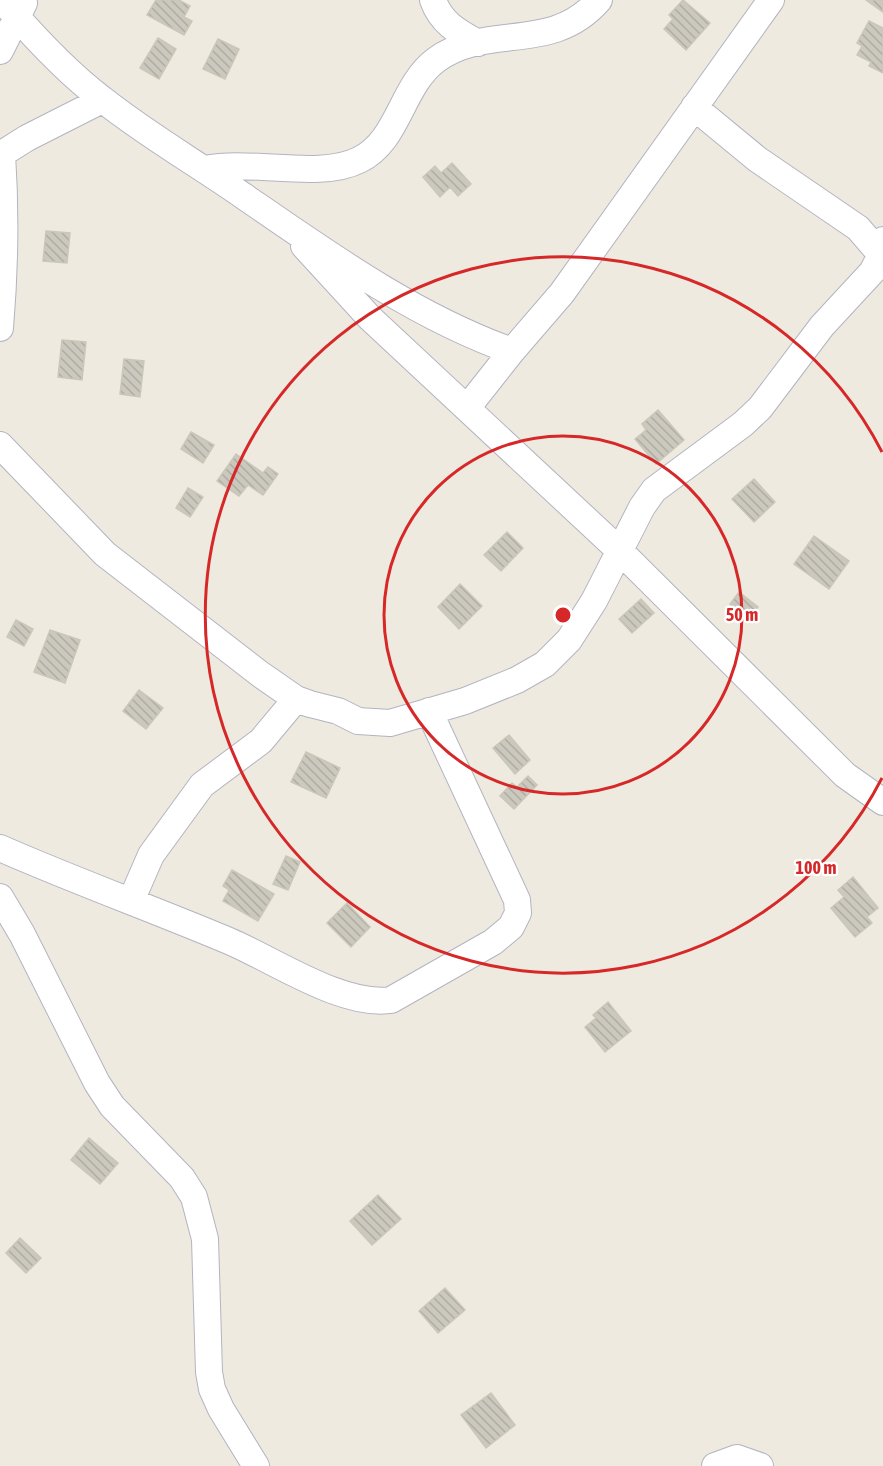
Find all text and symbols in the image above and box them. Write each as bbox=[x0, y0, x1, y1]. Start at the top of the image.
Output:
text: 50 m bbox=[726, 604, 758, 625]
centre of rings bbox=[553, 605, 573, 625]
text: 100 m bbox=[796, 857, 836, 878]

